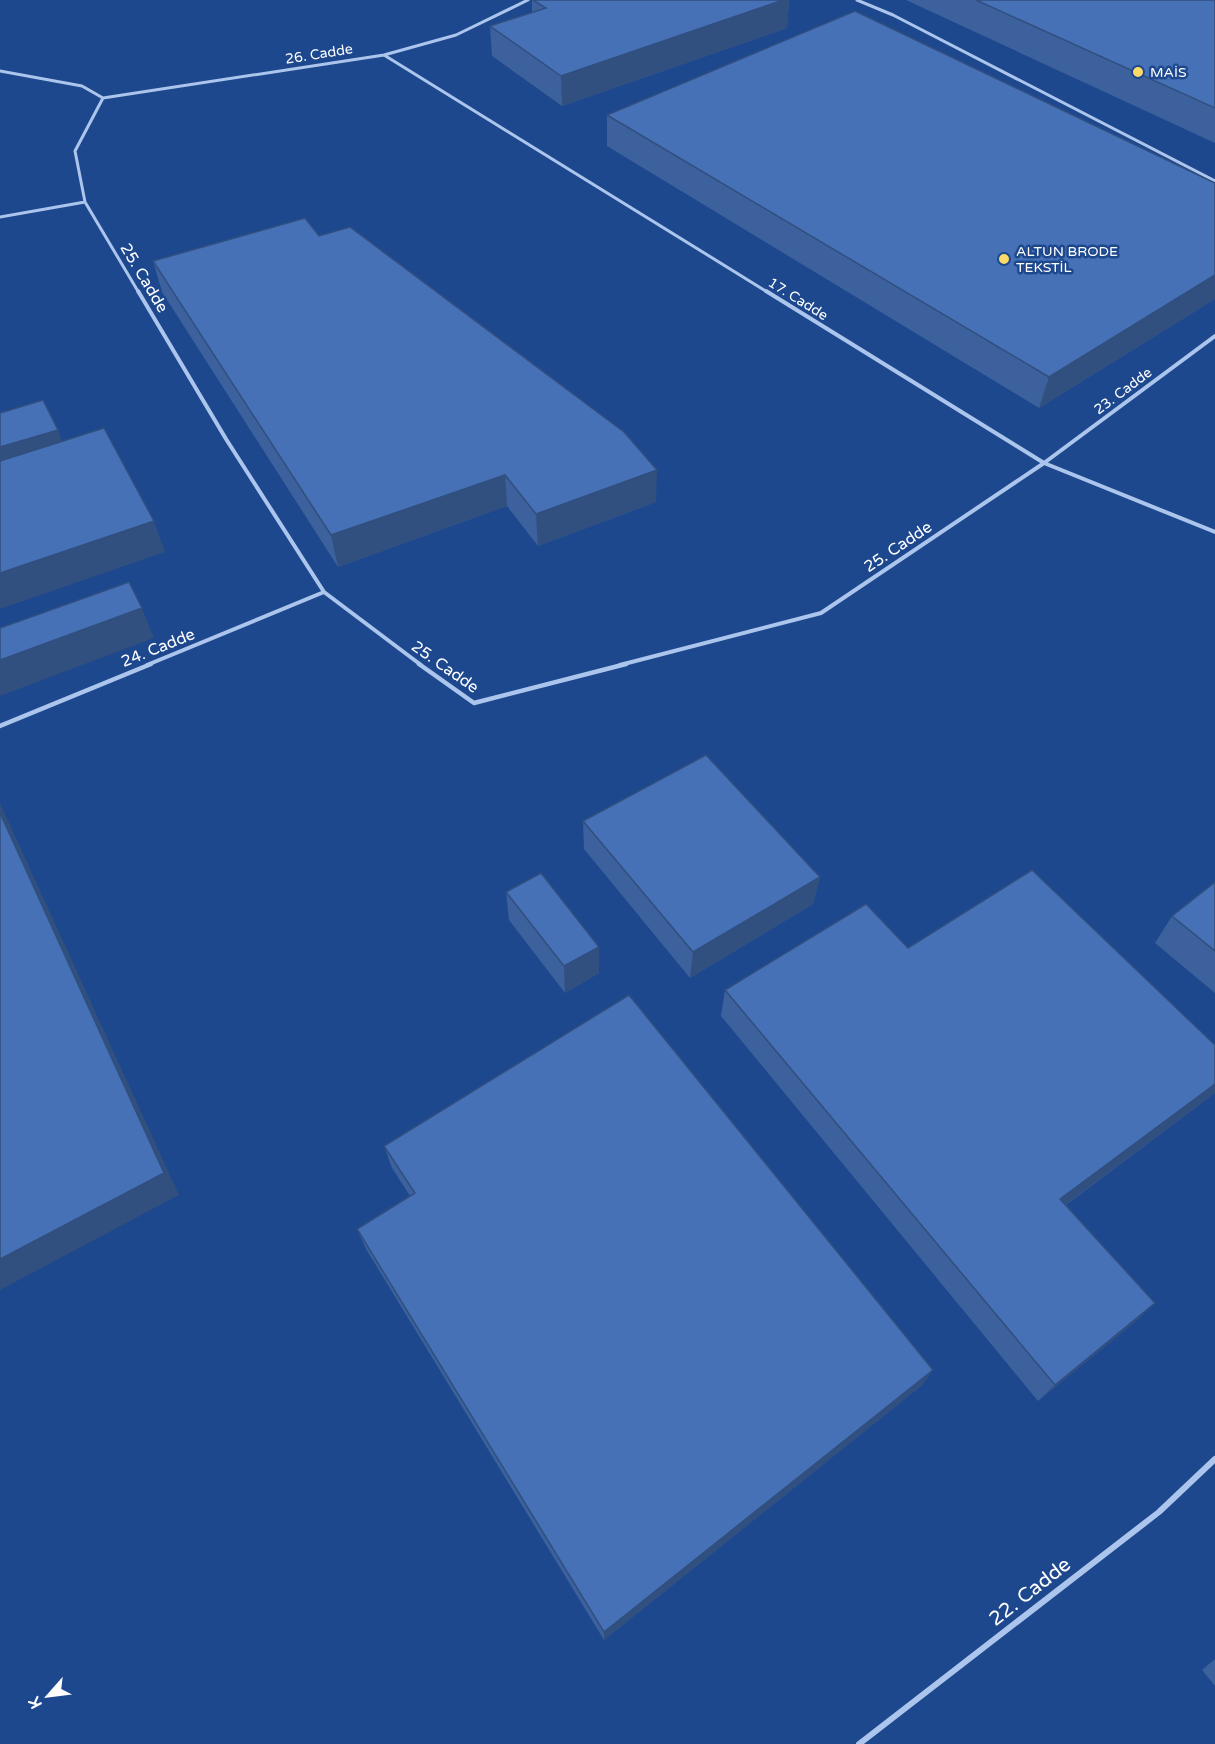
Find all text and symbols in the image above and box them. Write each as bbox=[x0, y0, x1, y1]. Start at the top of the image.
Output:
street label: 26. Cadde bbox=[284, 40, 354, 68]
place label: MAİS bbox=[1150, 64, 1187, 81]
marker: MAİS bbox=[1131, 65, 1145, 79]
street label: 25. Cadde bbox=[115, 240, 173, 316]
place label: ALTUN BRODE TEKSTİL bbox=[1016, 243, 1118, 276]
marker: ALTUN BRODE TEKSTİL bbox=[997, 252, 1011, 266]
street label: 17. Cadde bbox=[765, 274, 831, 324]
street label: 23. Cadde bbox=[1091, 364, 1155, 418]
street label: 25. Cadde bbox=[860, 517, 936, 577]
street label: 24. Cadde bbox=[118, 624, 198, 672]
street label: 25. Cadde bbox=[407, 637, 483, 697]
street label: 22. Cadde bbox=[984, 1553, 1076, 1631]
north arrow bbox=[18, 1666, 78, 1726]
text: K bbox=[24, 1693, 47, 1712]

